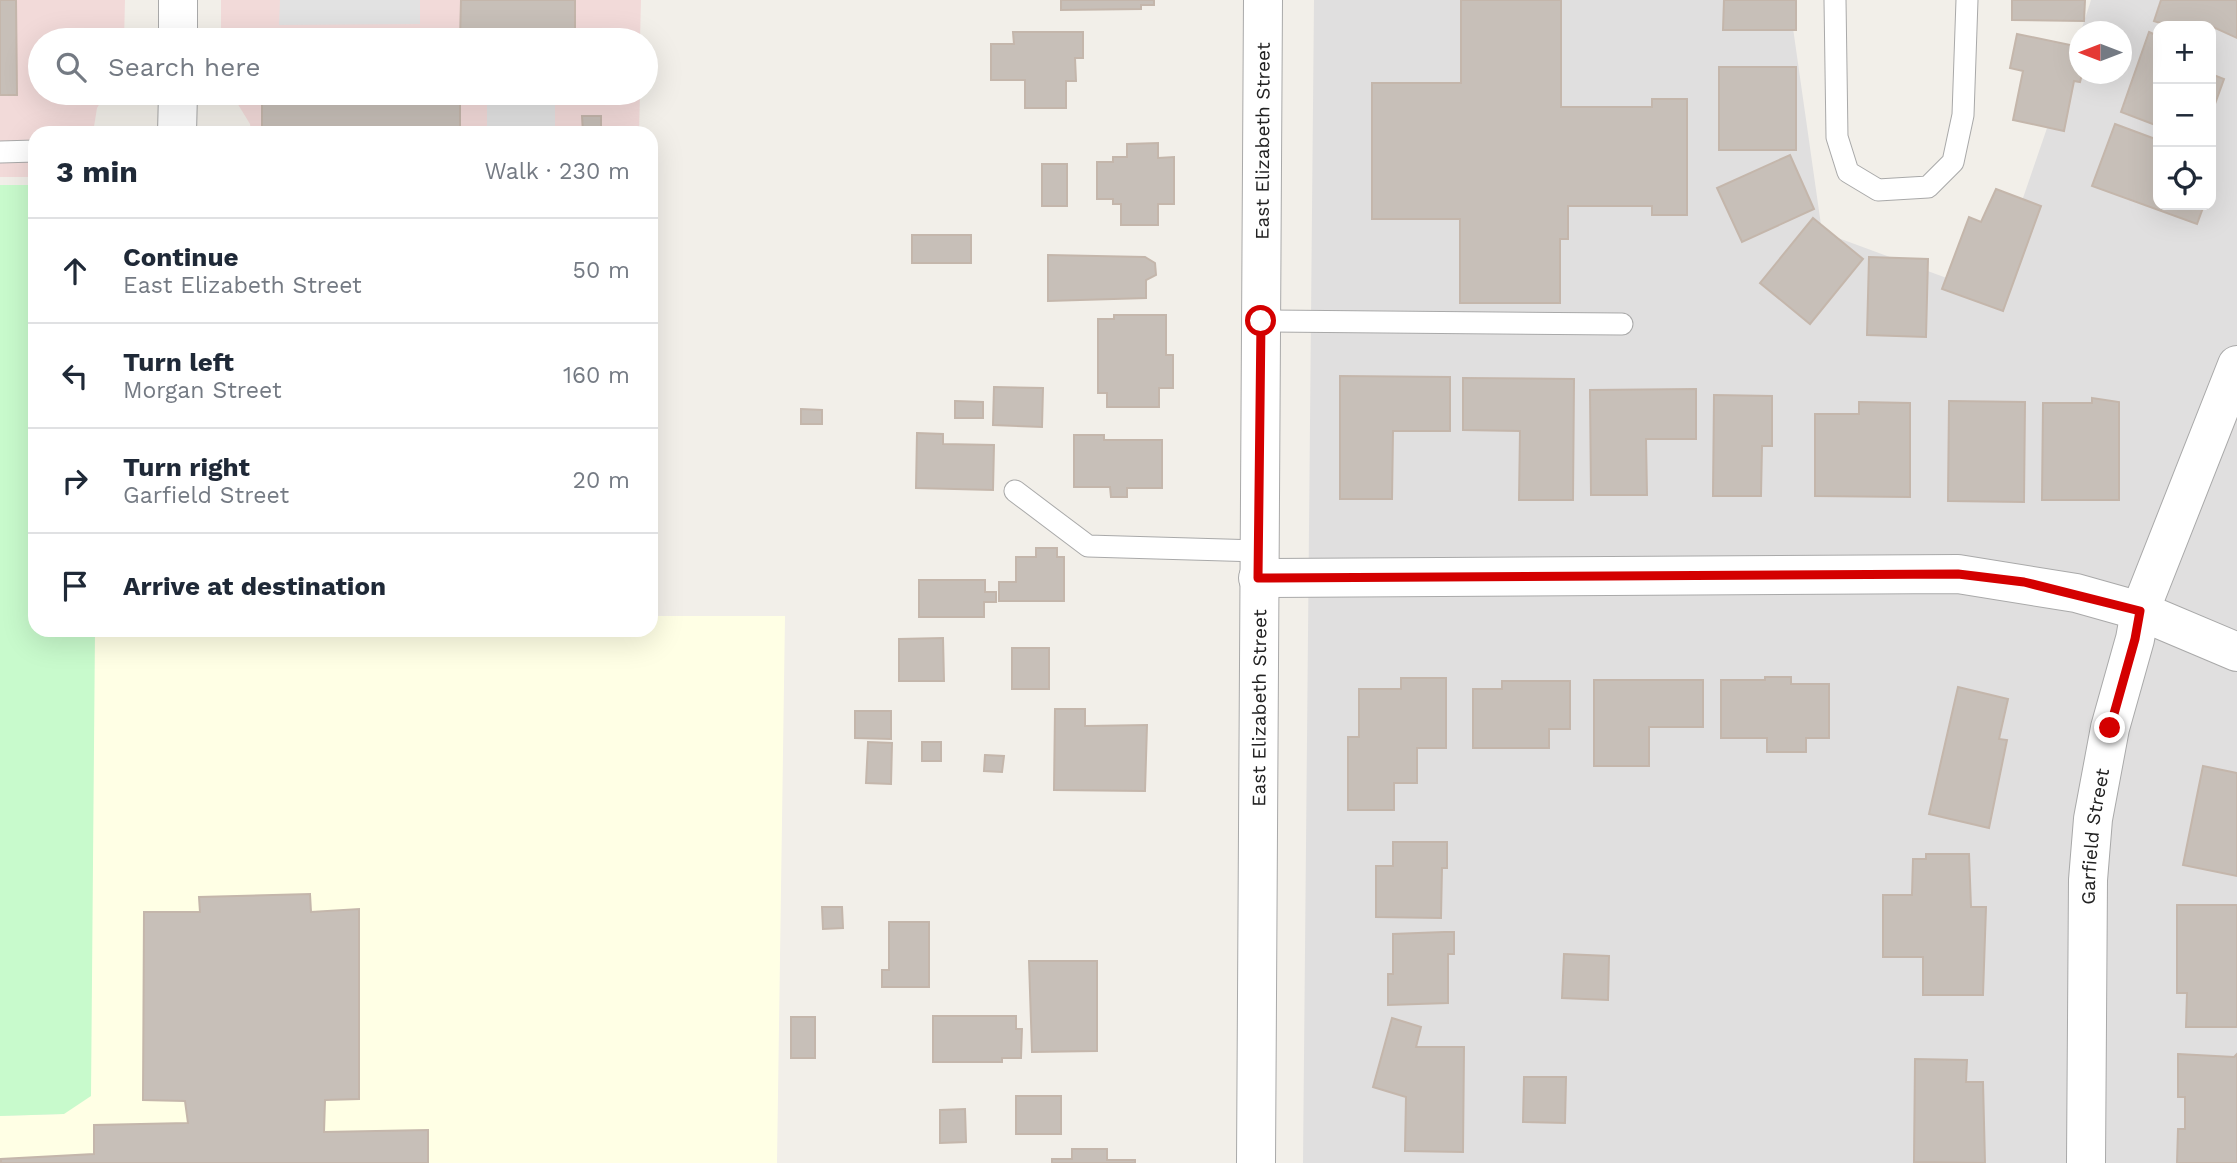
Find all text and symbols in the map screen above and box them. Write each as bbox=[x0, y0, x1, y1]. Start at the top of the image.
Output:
north arrow bbox=[2069, 21, 2132, 84]
map controls bbox=[2153, 21, 2216, 210]
button: + bbox=[2153, 21, 2216, 84]
search box bbox=[28, 28, 658, 105]
street label: East Elizabeth Street bbox=[1251, 42, 1275, 240]
icon: search bbox=[52, 48, 90, 86]
text: Search here bbox=[108, 52, 260, 82]
button: − bbox=[2153, 84, 2216, 147]
button: locate bbox=[2153, 147, 2216, 210]
text: 3 min bbox=[56, 154, 138, 189]
text: Walk · 230 m bbox=[484, 158, 630, 185]
text: Continue bbox=[123, 242, 239, 272]
icon: ahead bbox=[56, 252, 94, 290]
text: 50 m bbox=[573, 257, 630, 284]
text: East Elizabeth Street bbox=[123, 272, 362, 299]
route start bbox=[1245, 305, 1276, 336]
text: Turn left bbox=[123, 347, 234, 377]
icon: left bbox=[56, 357, 94, 395]
text: 160 m bbox=[563, 362, 630, 389]
text: Morgan Street bbox=[123, 377, 282, 404]
text: Turn right bbox=[123, 452, 250, 482]
icon: right bbox=[56, 462, 94, 500]
text: 20 m bbox=[573, 467, 630, 494]
text: Garfield Street bbox=[123, 482, 289, 509]
icon: arrive bbox=[56, 567, 94, 605]
text: Arrive at destination bbox=[123, 571, 386, 601]
street label: East Elizabeth Street bbox=[1247, 609, 1271, 807]
route end bbox=[2094, 712, 2125, 743]
street label: Garfield Street bbox=[2077, 766, 2114, 905]

